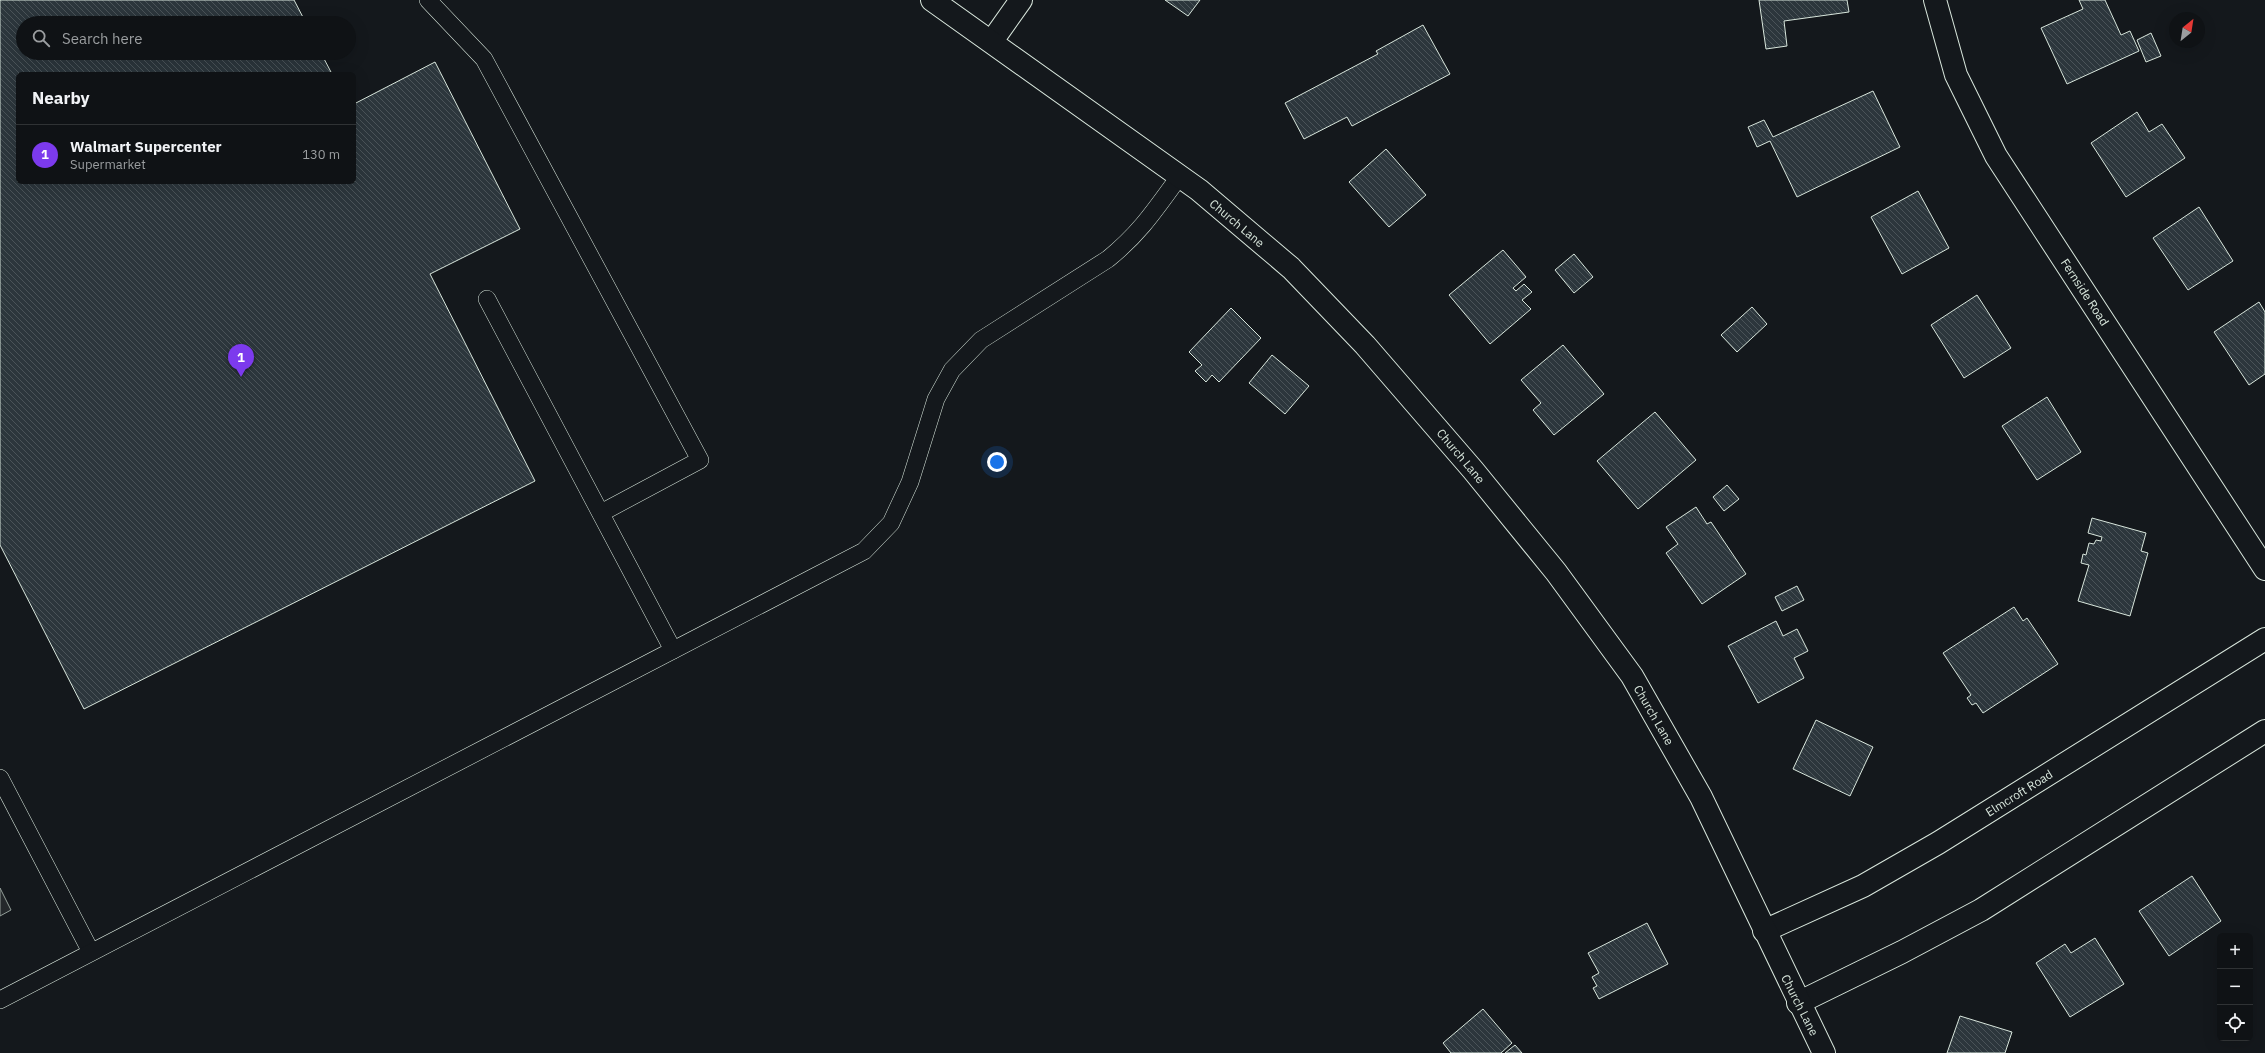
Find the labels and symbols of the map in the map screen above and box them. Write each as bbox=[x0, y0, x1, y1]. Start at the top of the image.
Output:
north arrow bbox=[2169, 12, 2205, 48]
street label: Church Lane bbox=[1207, 196, 1268, 251]
street label: Fernside Road bbox=[2058, 256, 2112, 328]
pin: 1 bbox=[228, 344, 254, 377]
street label: Church Lane bbox=[1434, 426, 1489, 487]
your location bbox=[987, 452, 1007, 472]
street label: Church Lane bbox=[1631, 682, 1677, 748]
street label: Elmcroft Road bbox=[1983, 766, 2055, 820]
street label: Church Lane bbox=[1778, 972, 1822, 1039]

